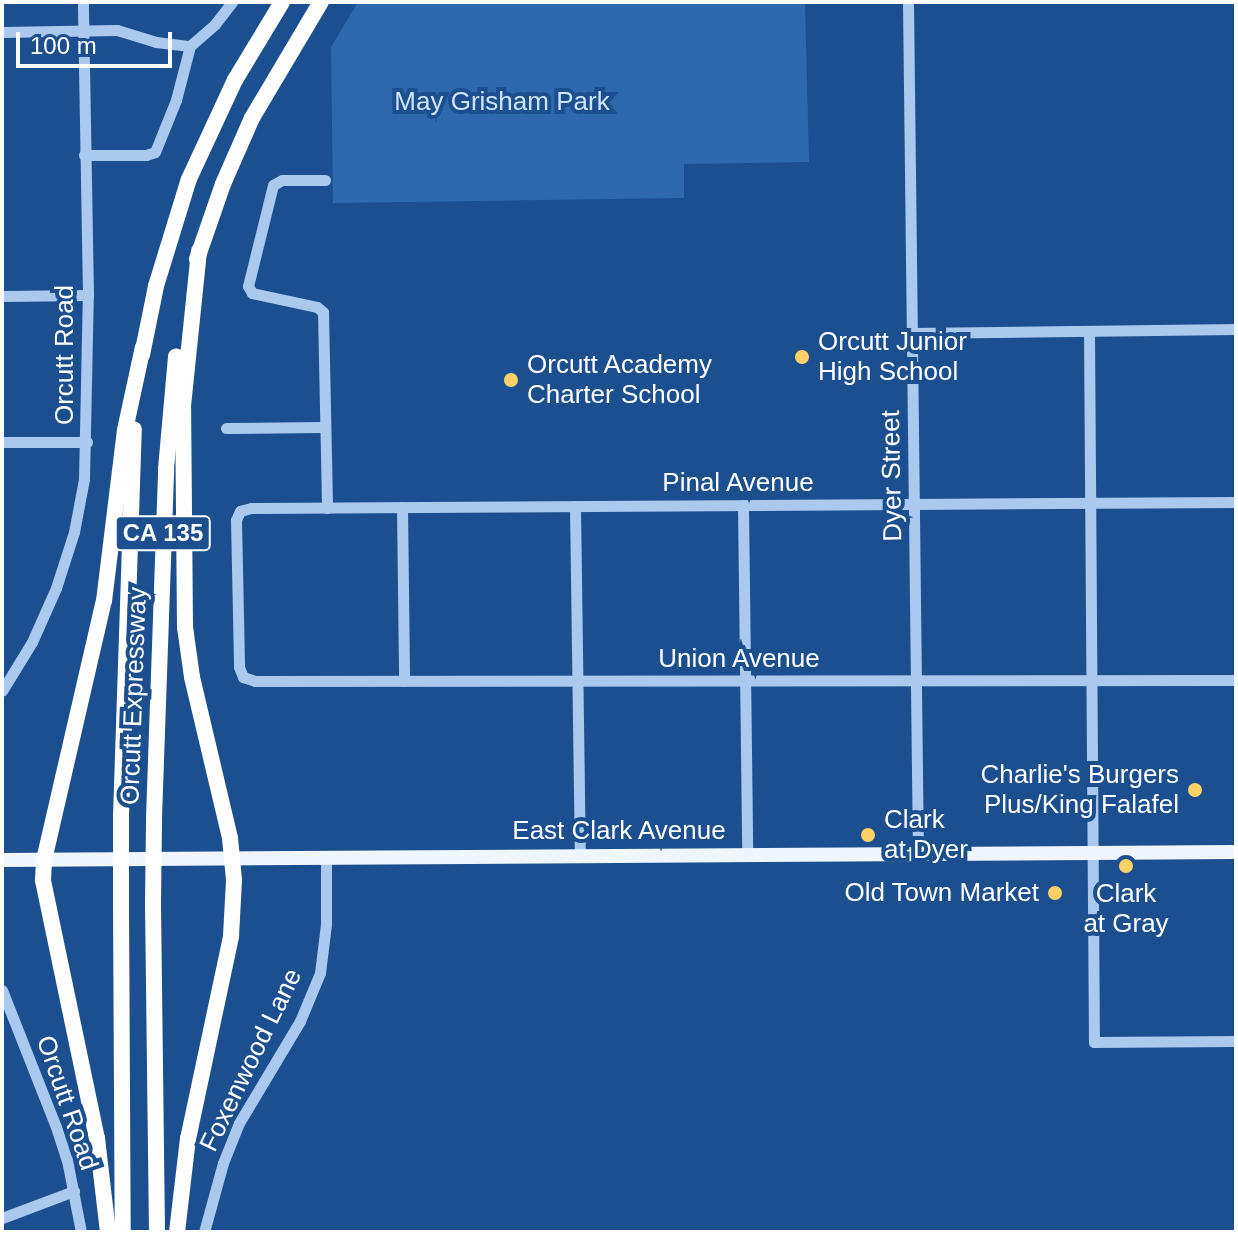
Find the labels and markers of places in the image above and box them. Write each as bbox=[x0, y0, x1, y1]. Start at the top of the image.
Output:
place label: Orcutt Junior High School bbox=[818, 326, 967, 388]
marker: Orcutt Junior High School bbox=[793, 348, 811, 366]
place label: Orcutt Academy Charter School bbox=[527, 349, 713, 410]
marker: Orcutt Academy Charter School bbox=[502, 371, 520, 389]
place label: Charlie's Burgers Plus/King Falafel bbox=[980, 759, 1179, 820]
marker: Charlie's Burgers Plus/King Falafel bbox=[1186, 781, 1204, 799]
place label: Clark at Dyer bbox=[884, 804, 968, 866]
marker: Clark at Dyer bbox=[859, 826, 877, 844]
marker: Clark at Gray bbox=[1117, 857, 1135, 875]
place label: Old Town Market bbox=[844, 877, 1039, 909]
place label: Clark at Gray bbox=[1083, 878, 1169, 940]
marker: Old Town Market bbox=[1046, 884, 1064, 902]

